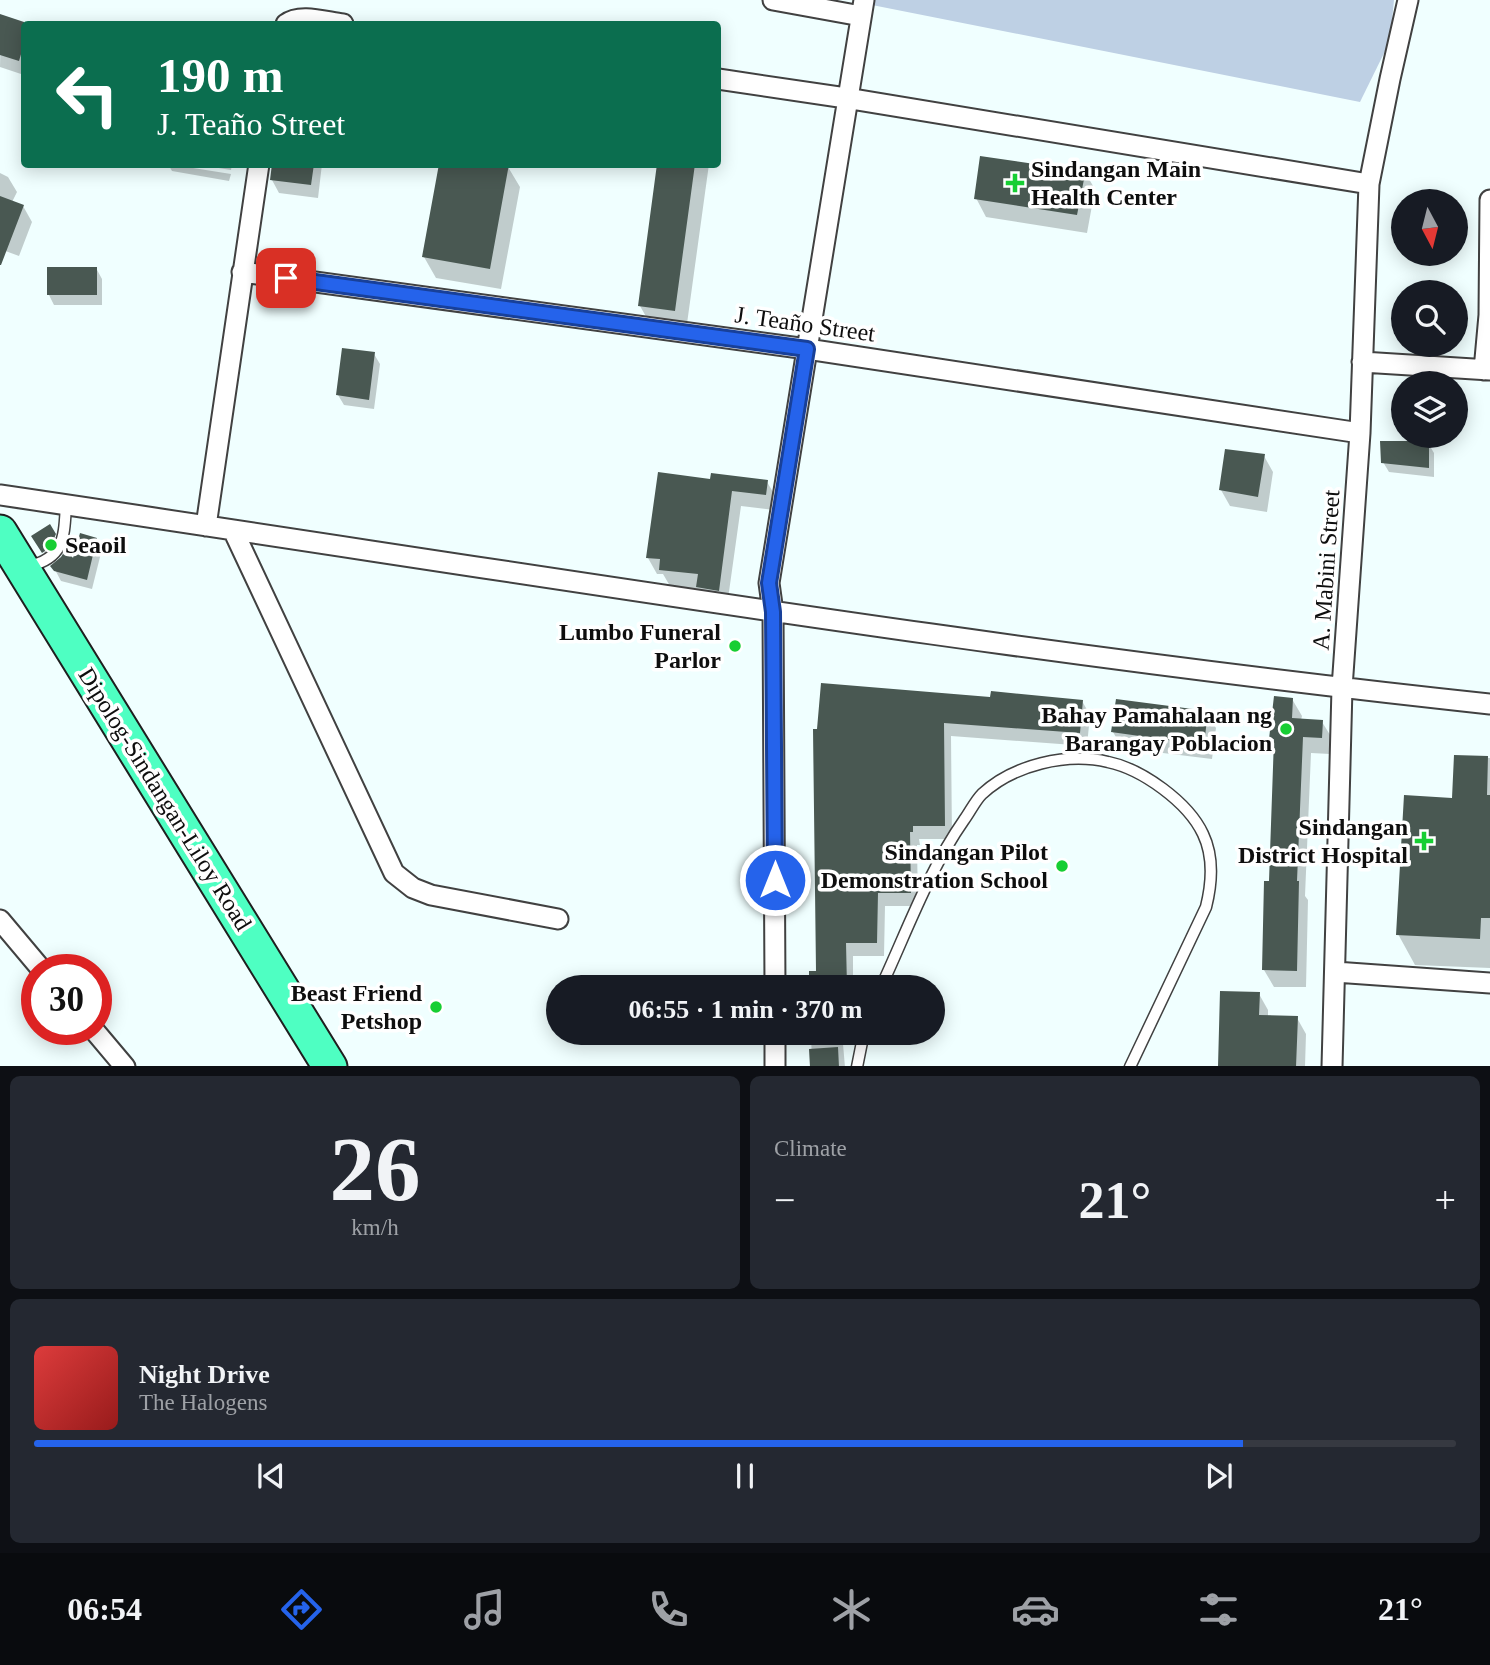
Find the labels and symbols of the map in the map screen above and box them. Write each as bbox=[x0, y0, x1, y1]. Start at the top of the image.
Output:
place label: Sindangan Main Health Center bbox=[1031, 156, 1201, 210]
marker: Sindangan Main Health Center bbox=[1005, 173, 1025, 193]
north arrow bbox=[1391, 189, 1468, 266]
pin bbox=[256, 248, 316, 308]
street label: J. Teaño Street bbox=[733, 301, 877, 347]
street label: A. Mabini Street bbox=[1307, 489, 1345, 651]
place label: Seaoil bbox=[65, 532, 127, 558]
marker: Seaoil bbox=[43, 537, 59, 553]
place label: Lumbo Funeral Parlor bbox=[559, 619, 721, 673]
marker: Lumbo Funeral Parlor bbox=[727, 638, 743, 654]
street label: Dipolog-Sindangan-Liloy Road bbox=[73, 663, 257, 935]
place label: Bahay Pamahalaan ng Barangay Poblacion bbox=[1041, 702, 1272, 756]
marker: Bahay Pamahalaan ng Barangay Poblacion bbox=[1278, 721, 1294, 737]
place label: Sindangan District Hospital bbox=[1238, 814, 1408, 868]
marker: Sindangan District Hospital bbox=[1414, 831, 1434, 851]
place label: Sindangan Pilot Demonstration School bbox=[821, 839, 1048, 893]
position arrow bbox=[738, 843, 812, 917]
marker: Sindangan Pilot Demonstration School bbox=[1054, 858, 1070, 874]
speed limit sign: 30 bbox=[21, 954, 112, 1045]
place label: Beast Friend Petshop bbox=[291, 980, 423, 1034]
marker: Beast Friend Petshop bbox=[428, 999, 444, 1015]

